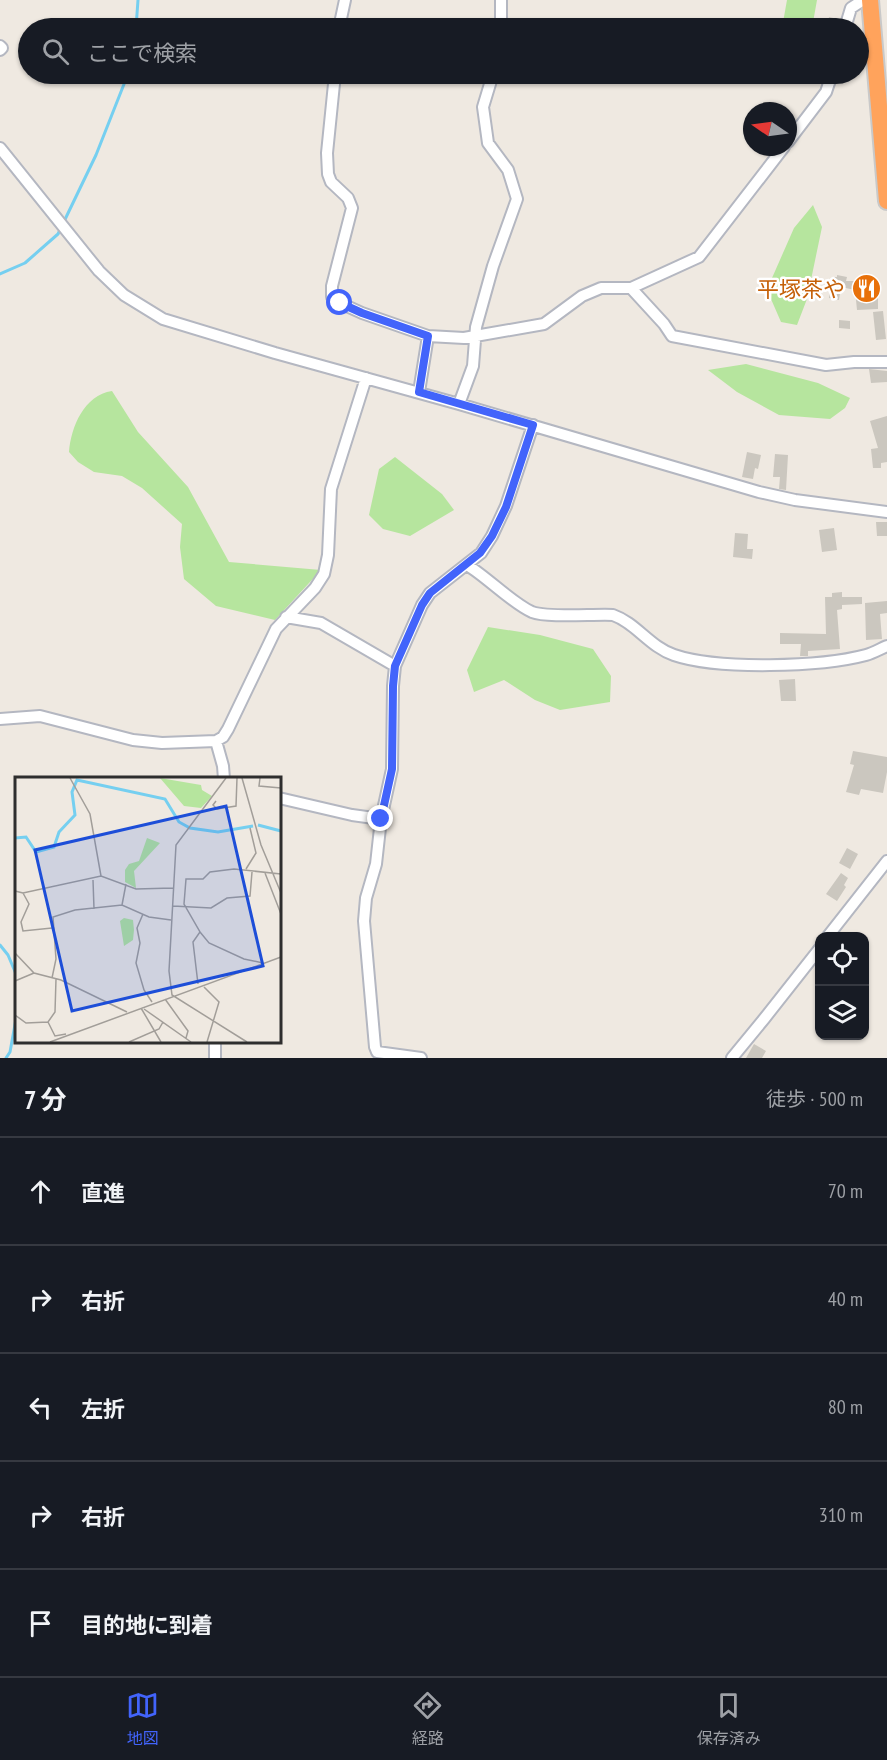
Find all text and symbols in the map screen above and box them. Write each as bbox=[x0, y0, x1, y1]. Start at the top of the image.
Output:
search box bbox=[18, 18, 869, 84]
icon: search bbox=[39, 35, 72, 68]
text: ここで検索 bbox=[87, 39, 197, 67]
north arrow bbox=[743, 102, 797, 156]
restaurant icon: 平塚茶や bbox=[850, 273, 882, 305]
place label: 平塚茶や bbox=[757, 275, 845, 303]
route start bbox=[326, 289, 352, 315]
inset map bbox=[15, 777, 280, 1043]
route end bbox=[367, 805, 393, 831]
map controls bbox=[815, 932, 869, 1040]
button: locate bbox=[815, 932, 869, 986]
button: layers bbox=[815, 986, 869, 1040]
text: 7 分 bbox=[24, 1083, 67, 1116]
text: 徒歩 · 500 m bbox=[766, 1086, 863, 1112]
icon: ahead bbox=[24, 1175, 57, 1208]
text: 70 m bbox=[828, 1178, 863, 1204]
text: 直進 bbox=[81, 1179, 125, 1207]
icon: right bbox=[24, 1283, 57, 1316]
text: 40 m bbox=[828, 1286, 863, 1312]
text: 右折 bbox=[81, 1287, 125, 1315]
icon: left bbox=[24, 1391, 57, 1424]
text: 80 m bbox=[828, 1394, 863, 1420]
text: 左折 bbox=[81, 1395, 125, 1423]
icon: right bbox=[24, 1499, 57, 1532]
text: 310 m bbox=[819, 1502, 863, 1528]
text: 右折 bbox=[81, 1503, 125, 1531]
icon: arrive bbox=[24, 1607, 57, 1640]
text: 目的地に到着 bbox=[81, 1611, 213, 1639]
tab: 地図 bbox=[126, 1689, 159, 1749]
tab: 経路 bbox=[411, 1689, 444, 1749]
tab: 保存済み bbox=[697, 1689, 761, 1749]

